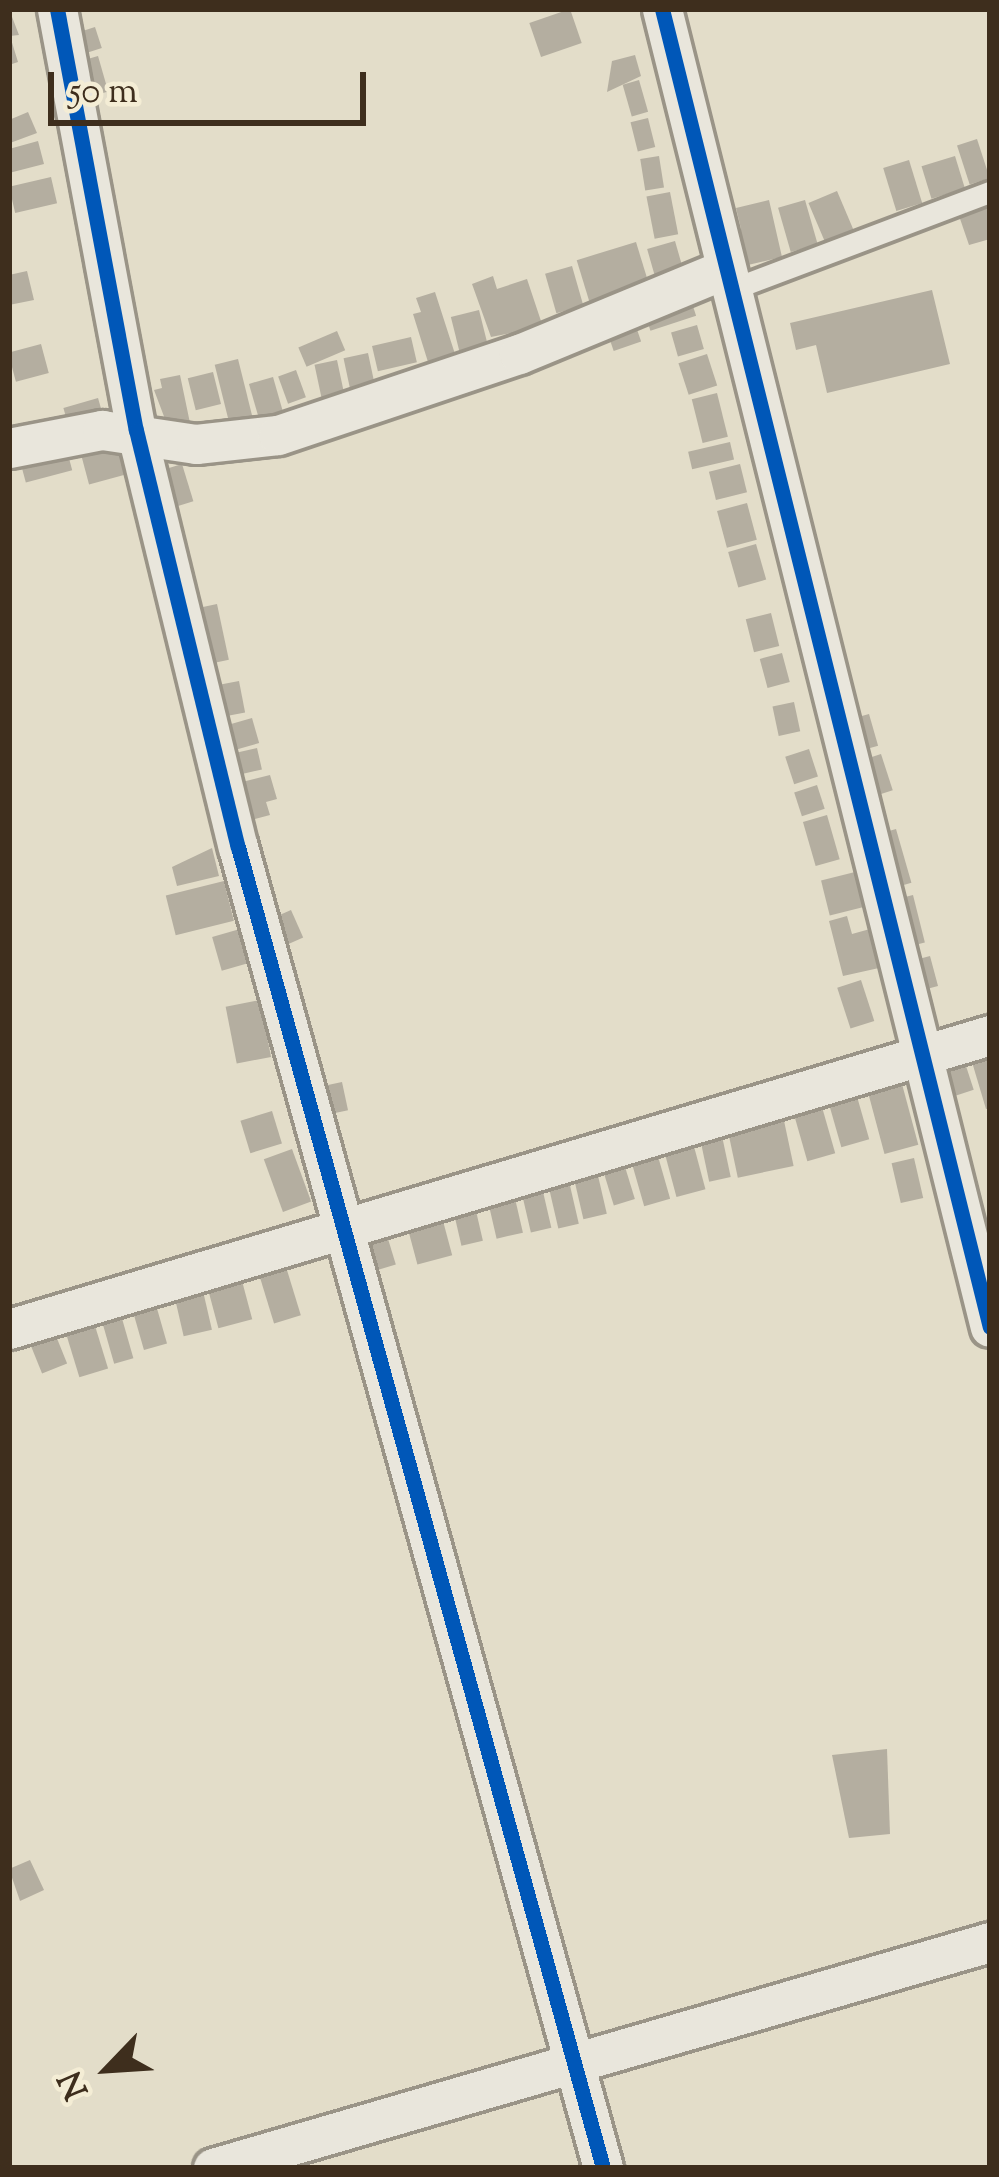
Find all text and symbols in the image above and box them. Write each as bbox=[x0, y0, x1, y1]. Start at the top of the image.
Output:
scale bar bbox=[54, 48, 372, 122]
text: 50 m bbox=[69, 67, 138, 119]
north arrow bbox=[48, 2009, 168, 2129]
text: N bbox=[48, 2062, 103, 2106]

